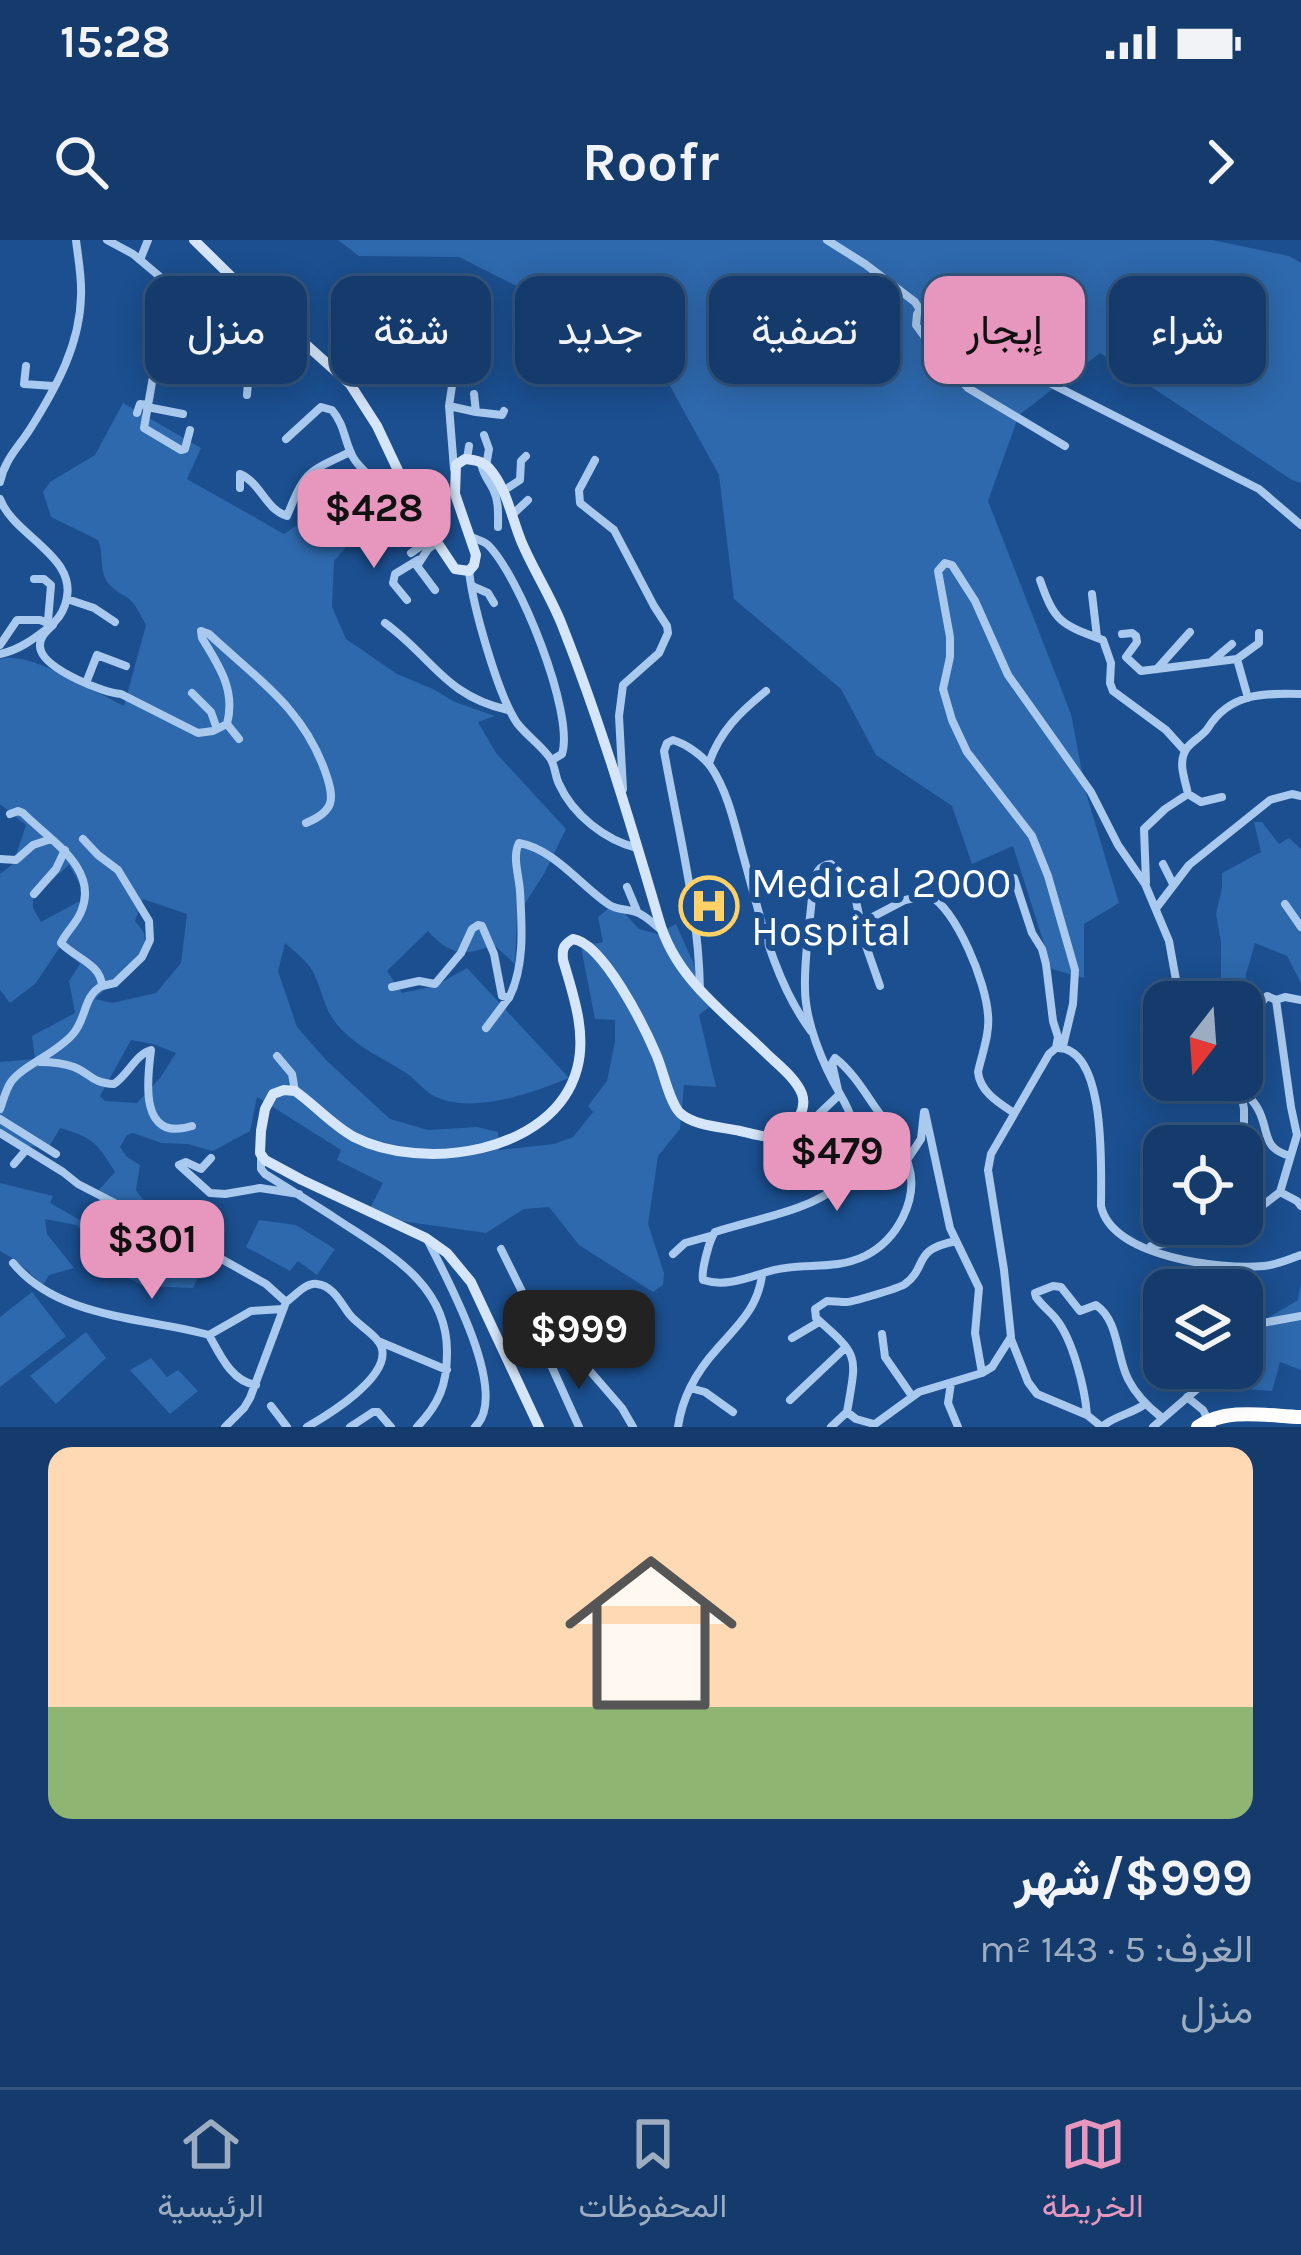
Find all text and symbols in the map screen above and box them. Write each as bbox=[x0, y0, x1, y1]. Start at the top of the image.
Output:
text: 15:28 bbox=[60, 16, 171, 68]
icon: search bbox=[48, 129, 114, 195]
icon: forward bbox=[1187, 129, 1253, 195]
text: Roofr bbox=[582, 130, 719, 194]
chip: منزل bbox=[145, 276, 307, 384]
chip: شقة bbox=[331, 276, 491, 384]
chip: جديد bbox=[515, 276, 685, 384]
chip: تصفية bbox=[709, 276, 900, 384]
chip: إيجار bbox=[924, 276, 1085, 384]
chip: شراء bbox=[1109, 276, 1266, 384]
pin: $428 bbox=[303, 469, 445, 571]
text: $428 bbox=[325, 485, 423, 531]
place label: Medical 2000 Hospital bbox=[751, 858, 1011, 956]
hospital icon: Medical 2000 Hospital bbox=[678, 875, 740, 937]
north arrow bbox=[1143, 981, 1263, 1101]
map controls bbox=[1143, 981, 1263, 1389]
pin: $479 bbox=[766, 1112, 908, 1214]
button: locate bbox=[1143, 1125, 1263, 1245]
text: $479 bbox=[790, 1128, 884, 1174]
pin: $301 bbox=[81, 1200, 223, 1302]
text: $301 bbox=[107, 1216, 197, 1262]
button: layers bbox=[1143, 1269, 1263, 1389]
pin: $999 bbox=[508, 1290, 650, 1392]
text: $999 bbox=[530, 1306, 628, 1352]
icon: home bbox=[543, 1525, 759, 1741]
text: $999/شهر bbox=[1014, 1848, 1253, 1908]
text: الغرف: 5 · 143 m² bbox=[979, 1926, 1253, 1972]
text: منزل bbox=[1180, 1987, 1253, 2033]
tab: الرئيسية bbox=[157, 2111, 264, 2235]
tab: المحفوظات bbox=[579, 2111, 727, 2235]
tab: الخريطة bbox=[1042, 2111, 1144, 2235]

